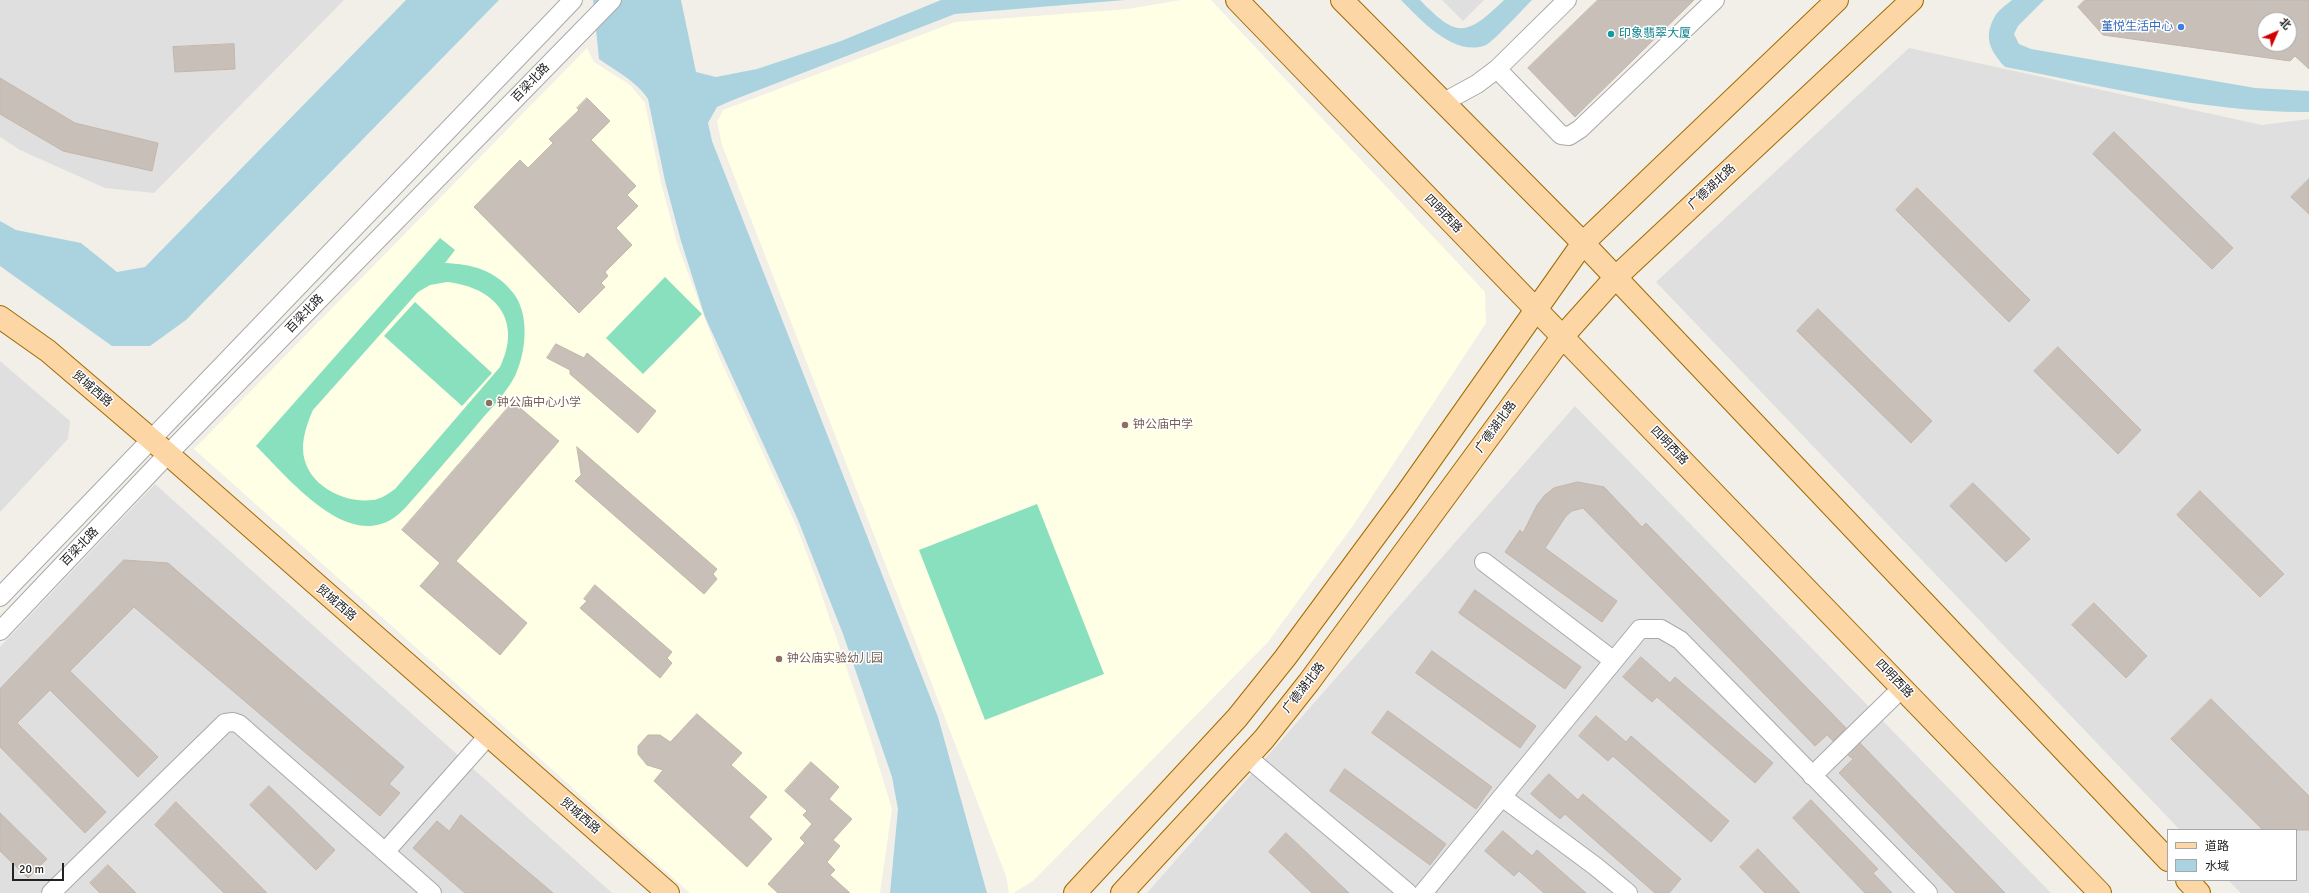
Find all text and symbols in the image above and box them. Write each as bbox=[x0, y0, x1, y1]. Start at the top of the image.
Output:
north arrow bbox=[2257, 12, 2297, 52]
text: 北 bbox=[2277, 15, 2294, 32]
place label: 堇悦生活中心 bbox=[2101, 20, 2173, 34]
marker: 堇悦生活中心 bbox=[2176, 22, 2186, 32]
place label: 印象翡翠大厦 bbox=[1619, 27, 1691, 41]
marker: 印象翡翠大厦 bbox=[1606, 29, 1616, 39]
street label: 百梁北路 bbox=[509, 61, 553, 105]
street label: 广德湖北路 bbox=[1685, 161, 1739, 213]
street label: 四明西路 bbox=[1421, 192, 1465, 236]
street label: 百梁北路 bbox=[283, 292, 327, 336]
street label: 贸城西路 bbox=[69, 368, 115, 410]
place label: 钟公庙中心小学 bbox=[497, 396, 581, 410]
marker: 钟公庙中心小学 bbox=[484, 398, 494, 408]
street label: 广德湖北路 bbox=[1473, 398, 1519, 456]
place label: 钟公庙中学 bbox=[1133, 418, 1193, 432]
marker: 钟公庙中学 bbox=[1120, 420, 1130, 430]
street label: 四明西路 bbox=[1647, 424, 1691, 468]
street label: 百梁北路 bbox=[58, 525, 102, 569]
street label: 贸城西路 bbox=[313, 582, 359, 624]
place label: 钟公庙实验幼儿园 bbox=[787, 652, 883, 666]
marker: 钟公庙实验幼儿园 bbox=[774, 654, 784, 664]
street label: 四明西路 bbox=[1872, 657, 1916, 701]
street label: 广德湖北路 bbox=[1280, 660, 1328, 716]
street label: 贸城西路 bbox=[557, 795, 603, 837]
legend bbox=[2167, 829, 2297, 881]
text: 道路 bbox=[2205, 839, 2229, 854]
scale bar bbox=[14, 855, 66, 881]
text: 水域 bbox=[2205, 859, 2229, 874]
text: 20 m bbox=[19, 862, 44, 877]

